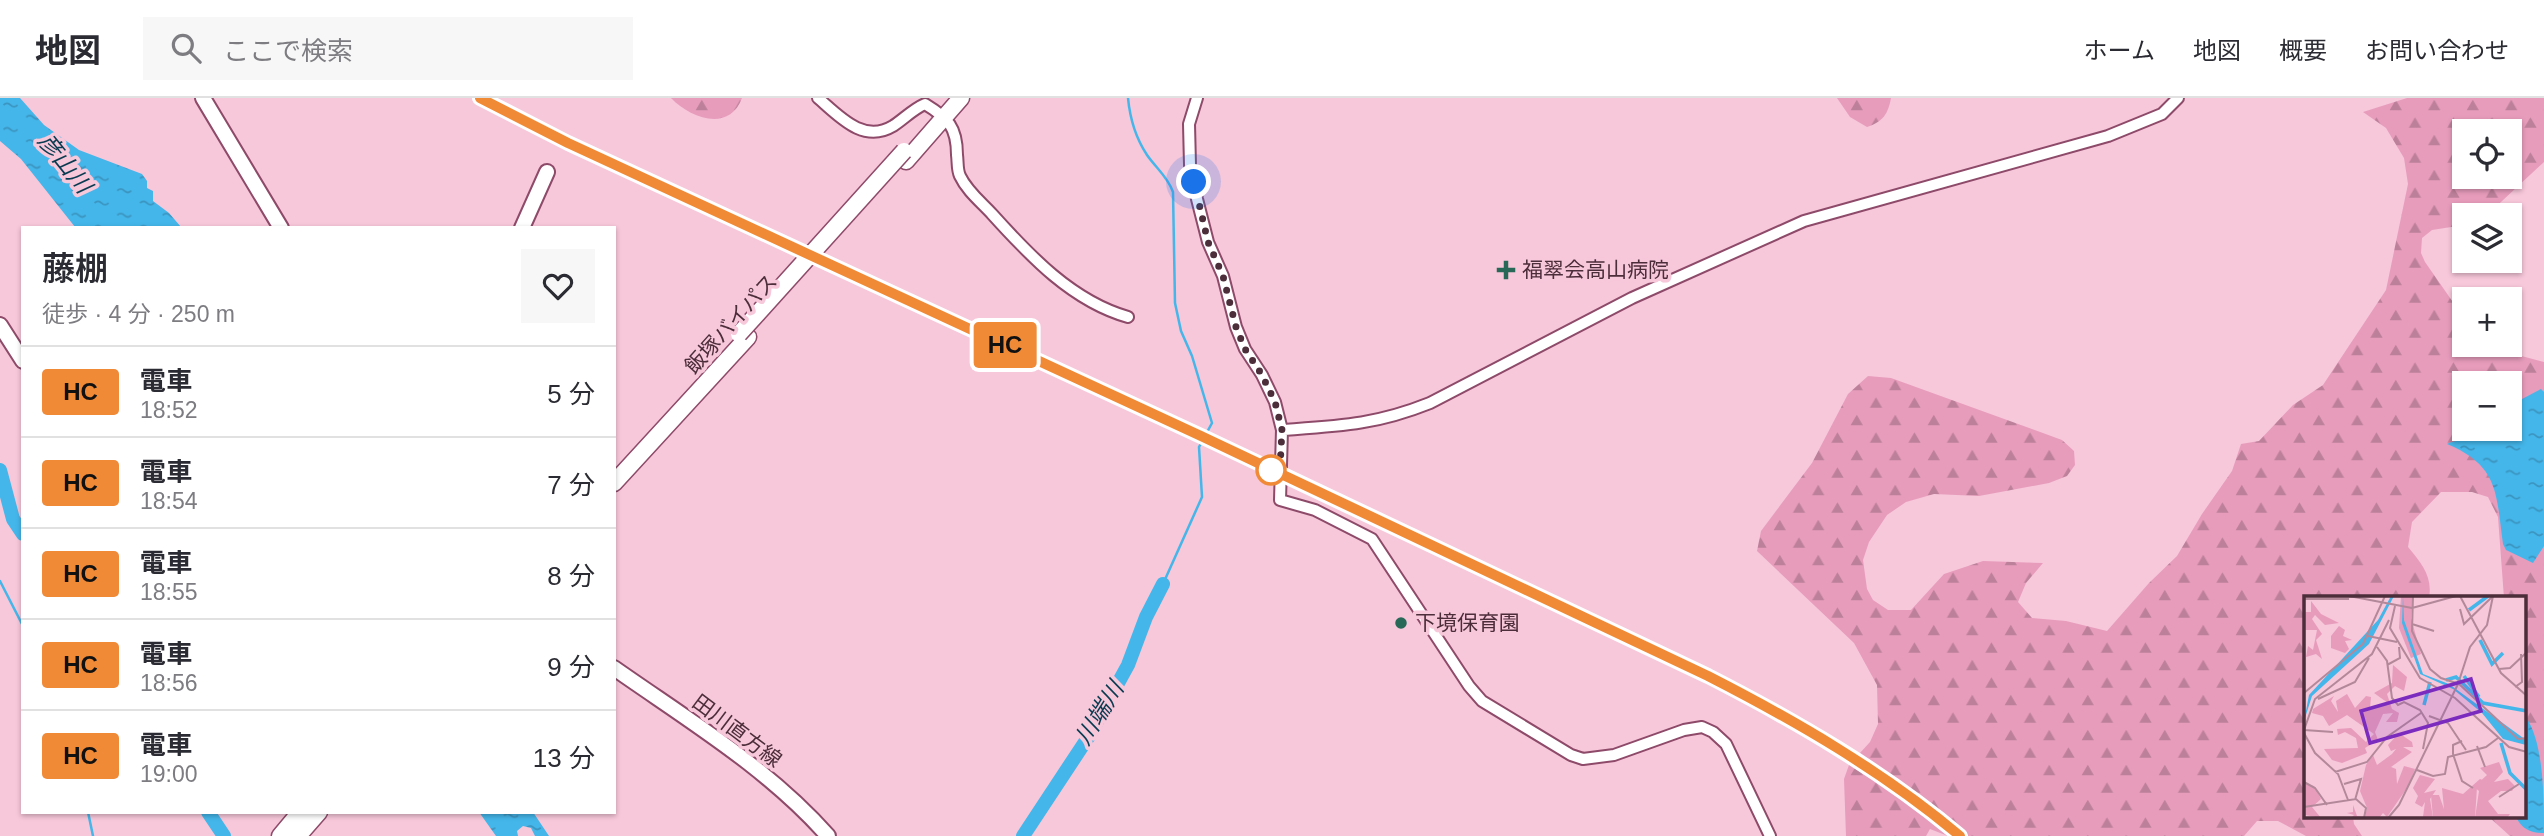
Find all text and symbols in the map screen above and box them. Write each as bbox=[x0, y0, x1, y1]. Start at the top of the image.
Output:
search box bbox=[143, 17, 633, 80]
icon: search bbox=[167, 29, 205, 67]
text: 地図 bbox=[35, 32, 101, 69]
text: ここで検索 bbox=[223, 36, 353, 66]
text: ホーム bbox=[2084, 37, 2155, 64]
text: 地図 bbox=[2193, 37, 2241, 64]
text: 概要 bbox=[2279, 37, 2327, 64]
text: お問い合わせ bbox=[2365, 37, 2509, 64]
map controls bbox=[2452, 119, 2522, 441]
button: locate bbox=[2452, 119, 2522, 189]
water label: 彦山川 bbox=[33, 128, 99, 200]
your location bbox=[1176, 164, 1211, 199]
button: layers bbox=[2452, 203, 2522, 273]
button: heart bbox=[521, 249, 595, 323]
text: 藤棚 bbox=[42, 250, 108, 287]
place label: 福翠会高山病院 bbox=[1522, 258, 1669, 281]
marker: 福翠会高山病院 bbox=[1496, 260, 1516, 280]
street label: 飯塚バイパス bbox=[680, 269, 781, 378]
button: + bbox=[2452, 287, 2522, 357]
text: 徒歩 · 4 分 · 250 m bbox=[42, 301, 235, 327]
line badge: HC bbox=[974, 322, 1036, 368]
text: HC bbox=[988, 331, 1022, 358]
text: 電車 bbox=[140, 366, 192, 396]
button: − bbox=[2452, 371, 2522, 441]
text: HC bbox=[63, 378, 98, 405]
text: 5 分 bbox=[547, 379, 595, 409]
text: 18:52 bbox=[140, 397, 198, 423]
unlabelled marker bbox=[1256, 455, 1286, 485]
text: 電車 bbox=[140, 457, 192, 487]
text: HC bbox=[63, 469, 98, 496]
text: 7 分 bbox=[547, 470, 595, 500]
text: 18:54 bbox=[140, 488, 198, 514]
text: 電車 bbox=[140, 548, 192, 578]
text: HC bbox=[63, 560, 98, 587]
text: 8 分 bbox=[547, 561, 595, 591]
text: 18:55 bbox=[140, 579, 198, 605]
inset map bbox=[2304, 596, 2526, 818]
place label: 下境保育園 bbox=[1415, 611, 1520, 634]
marker: 下境保育園 bbox=[1393, 615, 1409, 631]
text: 電車 bbox=[140, 639, 192, 669]
text: HC bbox=[63, 651, 98, 678]
text: 9 分 bbox=[547, 652, 595, 682]
text: 18:56 bbox=[140, 670, 198, 696]
water label: 川端川 bbox=[1070, 674, 1130, 749]
street label: 田川直方線 bbox=[688, 690, 786, 771]
text: 電車 bbox=[140, 730, 192, 760]
text: HC bbox=[63, 742, 98, 769]
text: 13 分 bbox=[533, 743, 595, 773]
text: 19:00 bbox=[140, 761, 198, 787]

